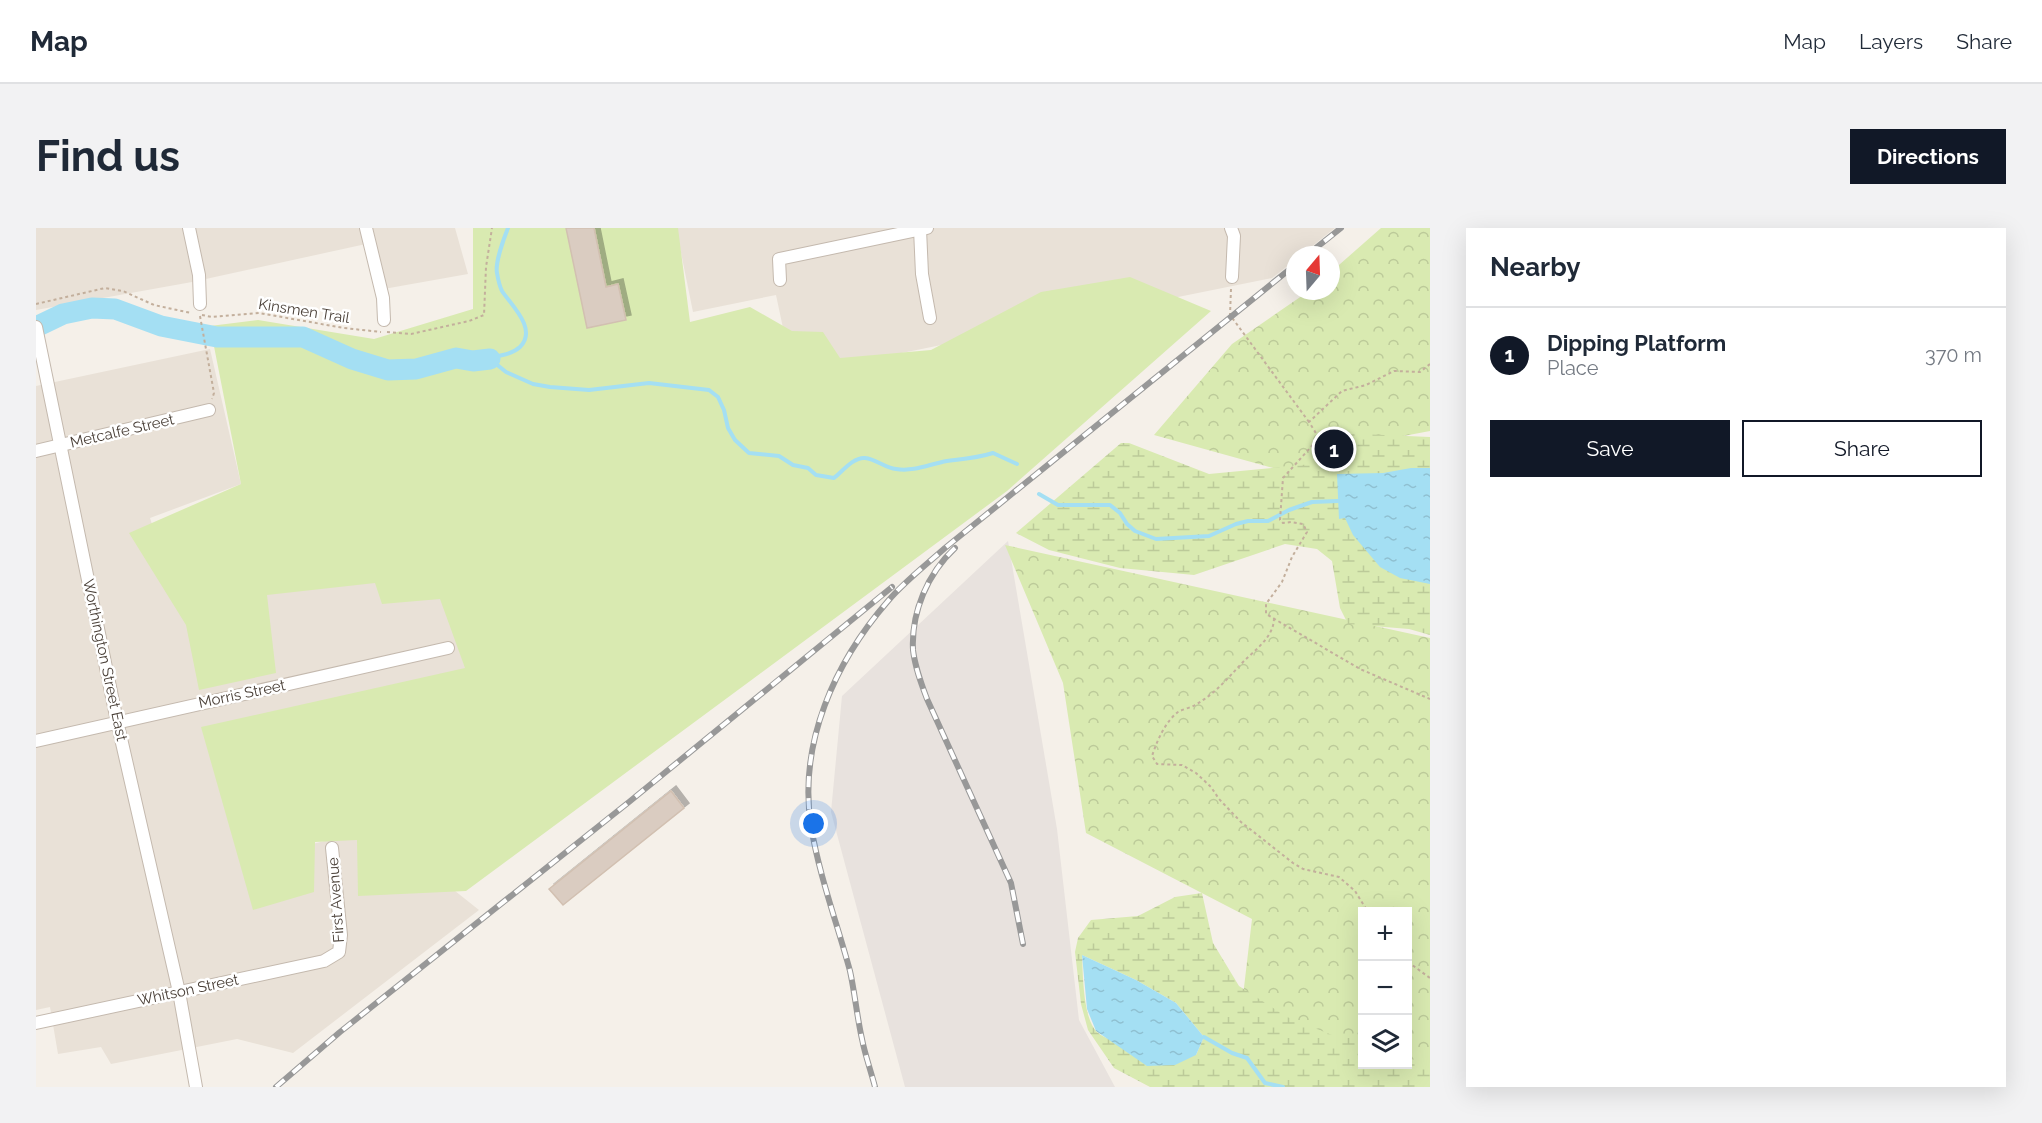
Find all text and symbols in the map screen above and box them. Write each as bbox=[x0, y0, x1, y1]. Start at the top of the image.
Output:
text: Map bbox=[30, 25, 88, 58]
text: Map bbox=[1783, 29, 1826, 54]
text: Layers bbox=[1859, 29, 1923, 54]
text: Share bbox=[1956, 29, 2012, 54]
button: Directions bbox=[1850, 129, 2006, 184]
text: Find us bbox=[36, 132, 180, 181]
north arrow bbox=[1286, 246, 1340, 300]
text: Nearby bbox=[1490, 252, 1580, 282]
street label: Kinsmen Trail bbox=[257, 295, 352, 327]
text: Dipping Platform bbox=[1547, 330, 1726, 356]
text: 1 bbox=[1505, 343, 1514, 367]
text: 370 m bbox=[1925, 343, 1982, 367]
text: Place bbox=[1547, 356, 1598, 380]
street label: Metcalfe Street bbox=[68, 410, 176, 452]
button: Save bbox=[1490, 420, 1730, 477]
button: Share bbox=[1742, 420, 1982, 477]
pin: 1 bbox=[1314, 426, 1354, 472]
street label: Worthington Street East bbox=[79, 577, 131, 743]
street label: Morris Street bbox=[197, 676, 287, 712]
your location bbox=[799, 809, 828, 838]
street label: First Avenue bbox=[324, 856, 348, 943]
map controls bbox=[1358, 907, 1412, 1069]
button: + bbox=[1358, 907, 1412, 961]
button: − bbox=[1358, 961, 1412, 1015]
street label: Whitson Street bbox=[136, 970, 240, 1010]
button: layers bbox=[1358, 1015, 1412, 1069]

